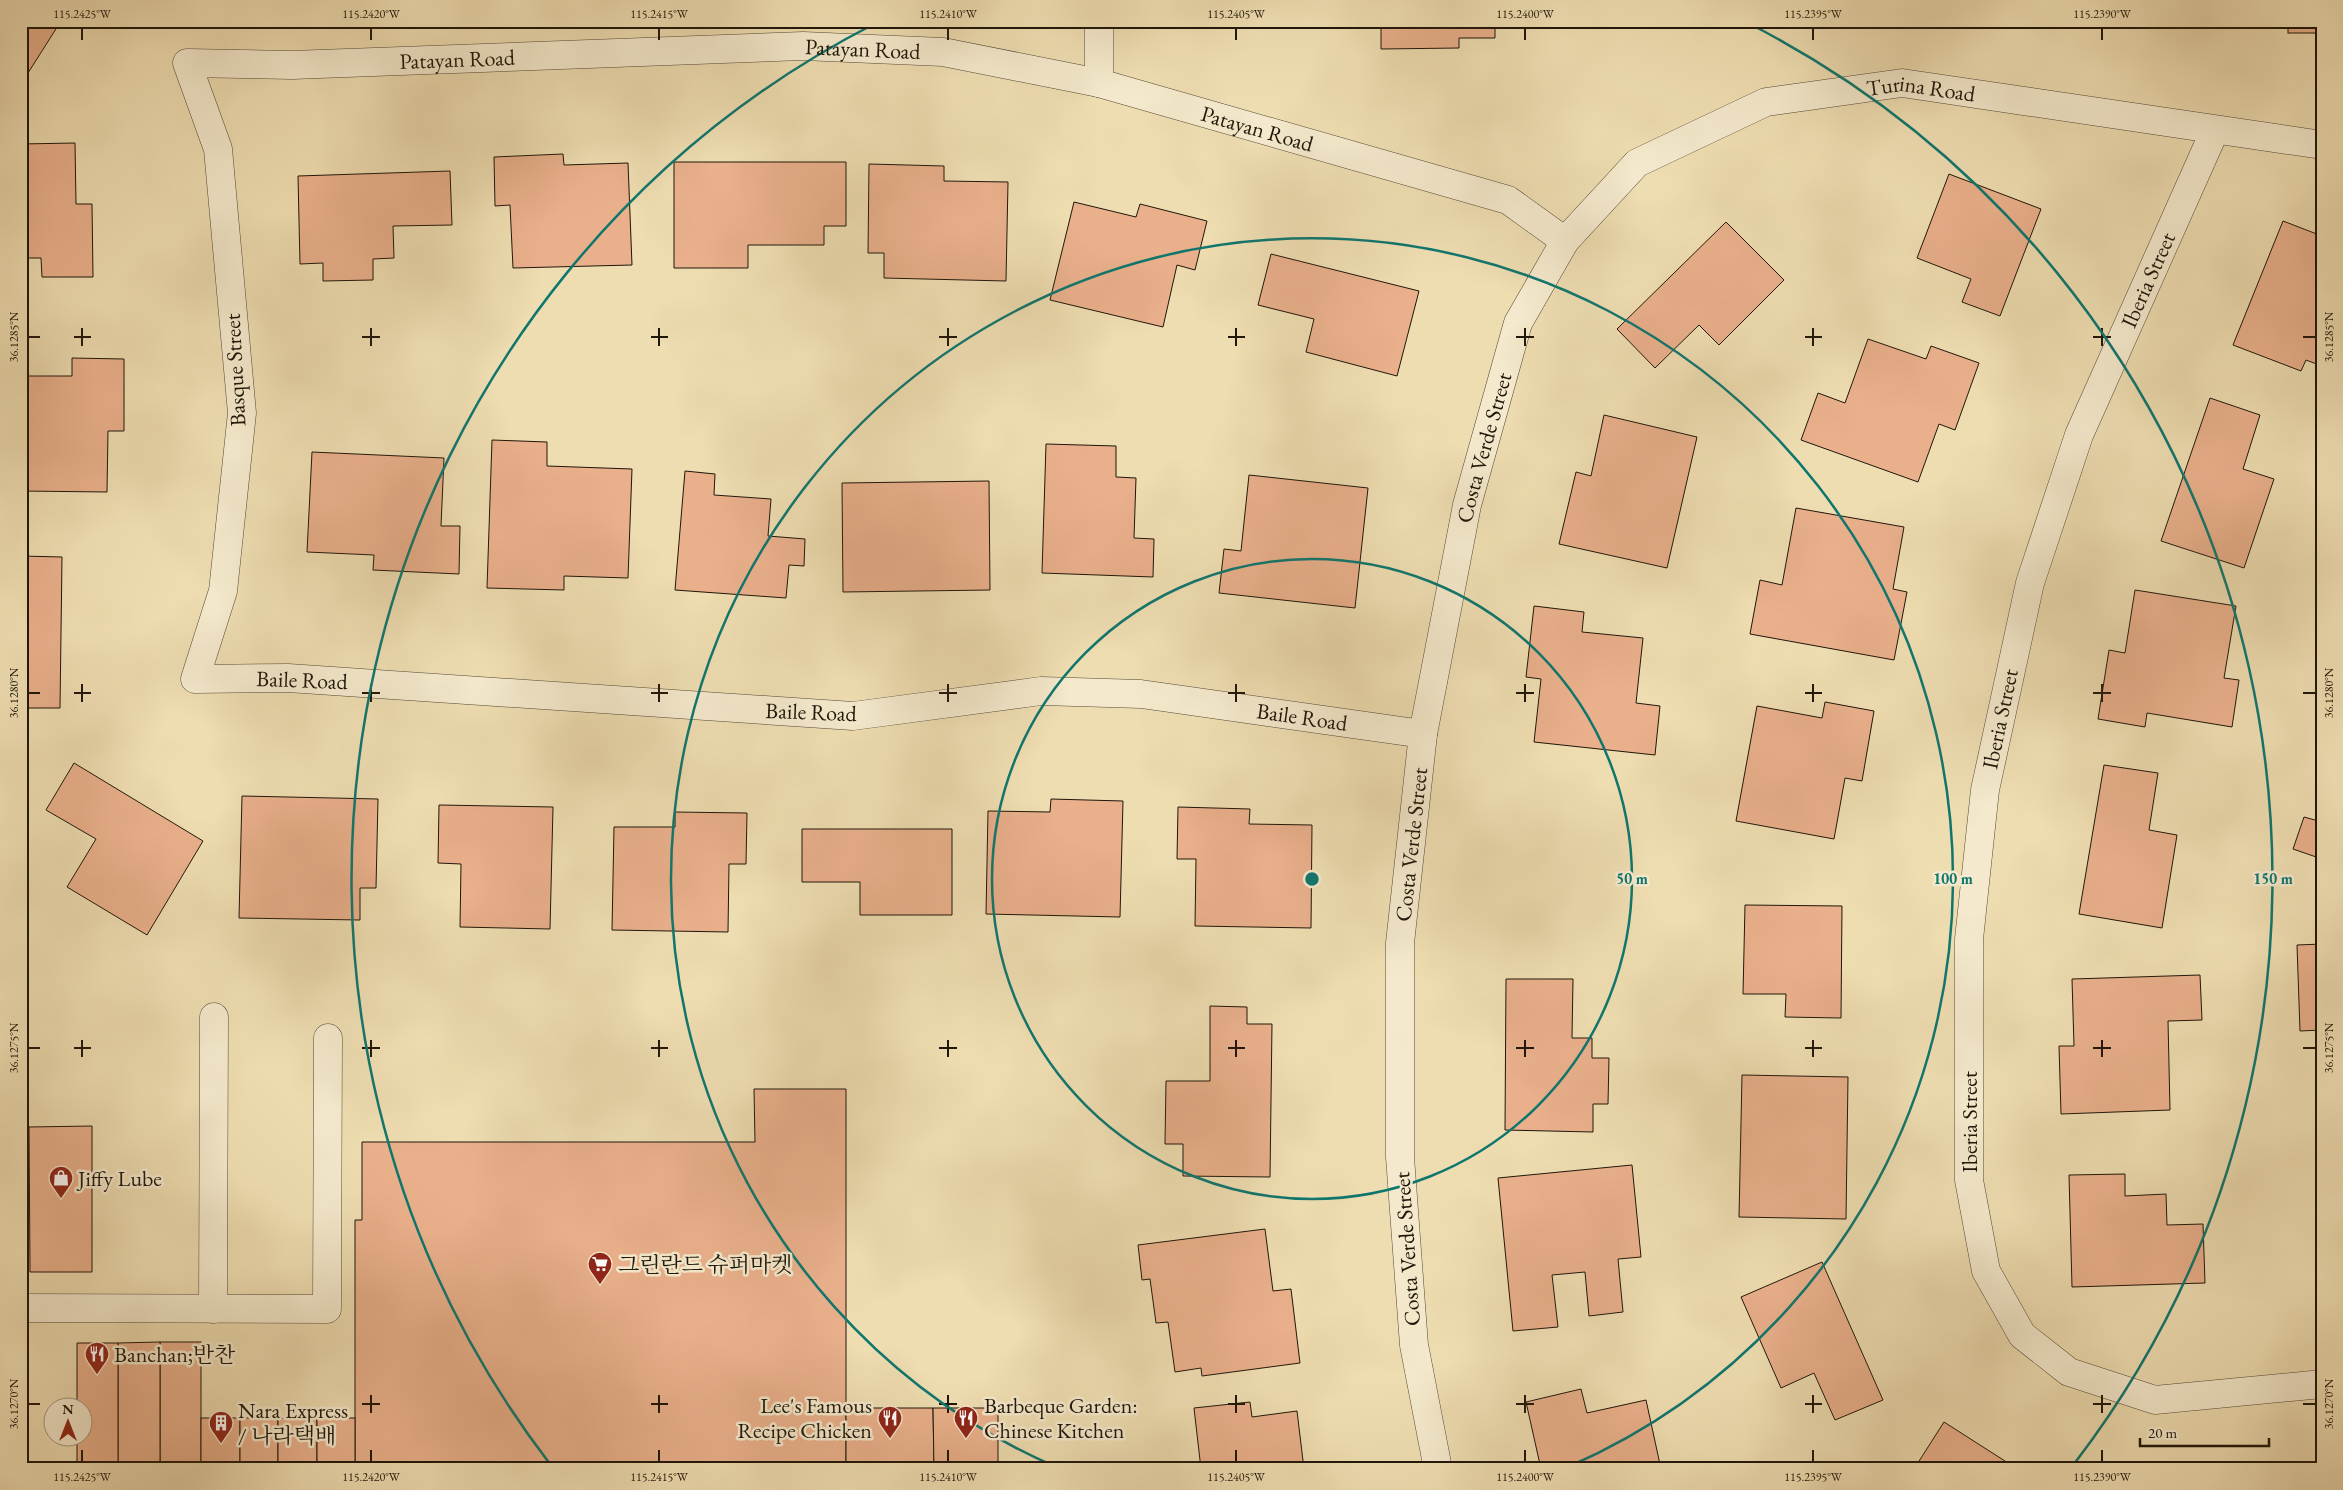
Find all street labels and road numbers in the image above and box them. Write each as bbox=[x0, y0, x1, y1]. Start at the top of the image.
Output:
street label: Patayan Road bbox=[805, 32, 922, 66]
street label: Patayan Road bbox=[399, 42, 516, 75]
street label: Turina Road bbox=[1864, 68, 1978, 108]
street label: Patayan Road bbox=[1198, 98, 1318, 158]
street label: Iberia Street bbox=[2114, 228, 2182, 332]
street label: Basque Street bbox=[218, 313, 252, 427]
street label: Costa Verde Street bbox=[1449, 369, 1518, 525]
street label: Baile Road bbox=[256, 664, 349, 696]
street label: Iberia Street bbox=[1975, 666, 2025, 772]
street label: Baile Road bbox=[765, 696, 858, 728]
street label: Baile Road bbox=[1255, 696, 1350, 738]
street label: Costa Verde Street bbox=[1388, 766, 1434, 923]
street label: Iberia Street bbox=[1955, 1071, 1984, 1173]
street label: Costa Verde Street bbox=[1387, 1171, 1427, 1327]

